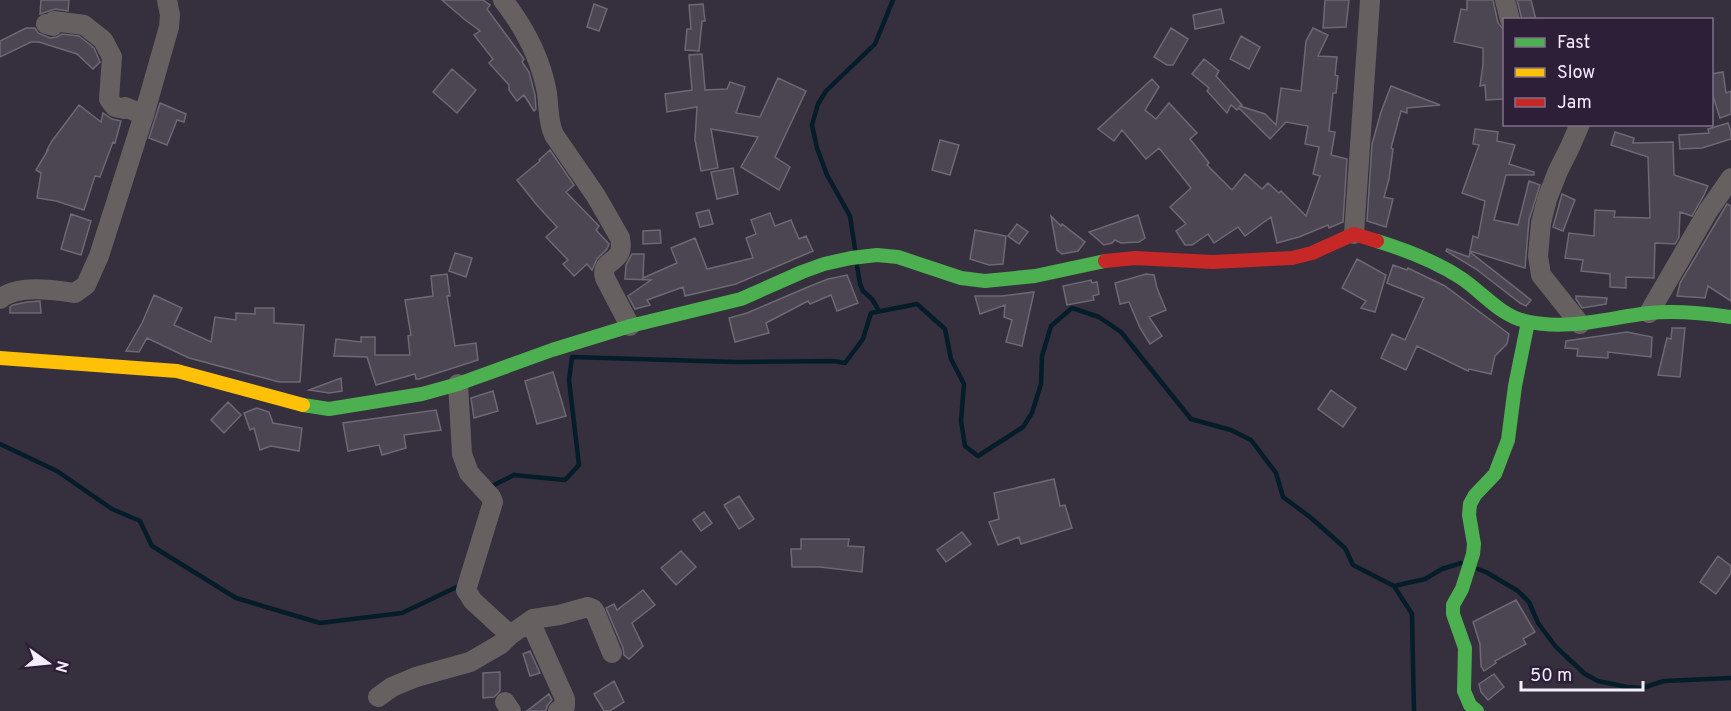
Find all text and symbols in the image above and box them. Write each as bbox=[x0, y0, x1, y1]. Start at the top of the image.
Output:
legend bbox=[1503, 18, 1713, 126]
text: Fast bbox=[1557, 32, 1590, 55]
text: Slow bbox=[1557, 62, 1595, 85]
text: Jam bbox=[1557, 92, 1592, 115]
north arrow bbox=[18, 633, 78, 693]
scale bar bbox=[1521, 654, 1642, 692]
text: N bbox=[49, 658, 72, 675]
text: 50 m bbox=[1530, 665, 1572, 688]

